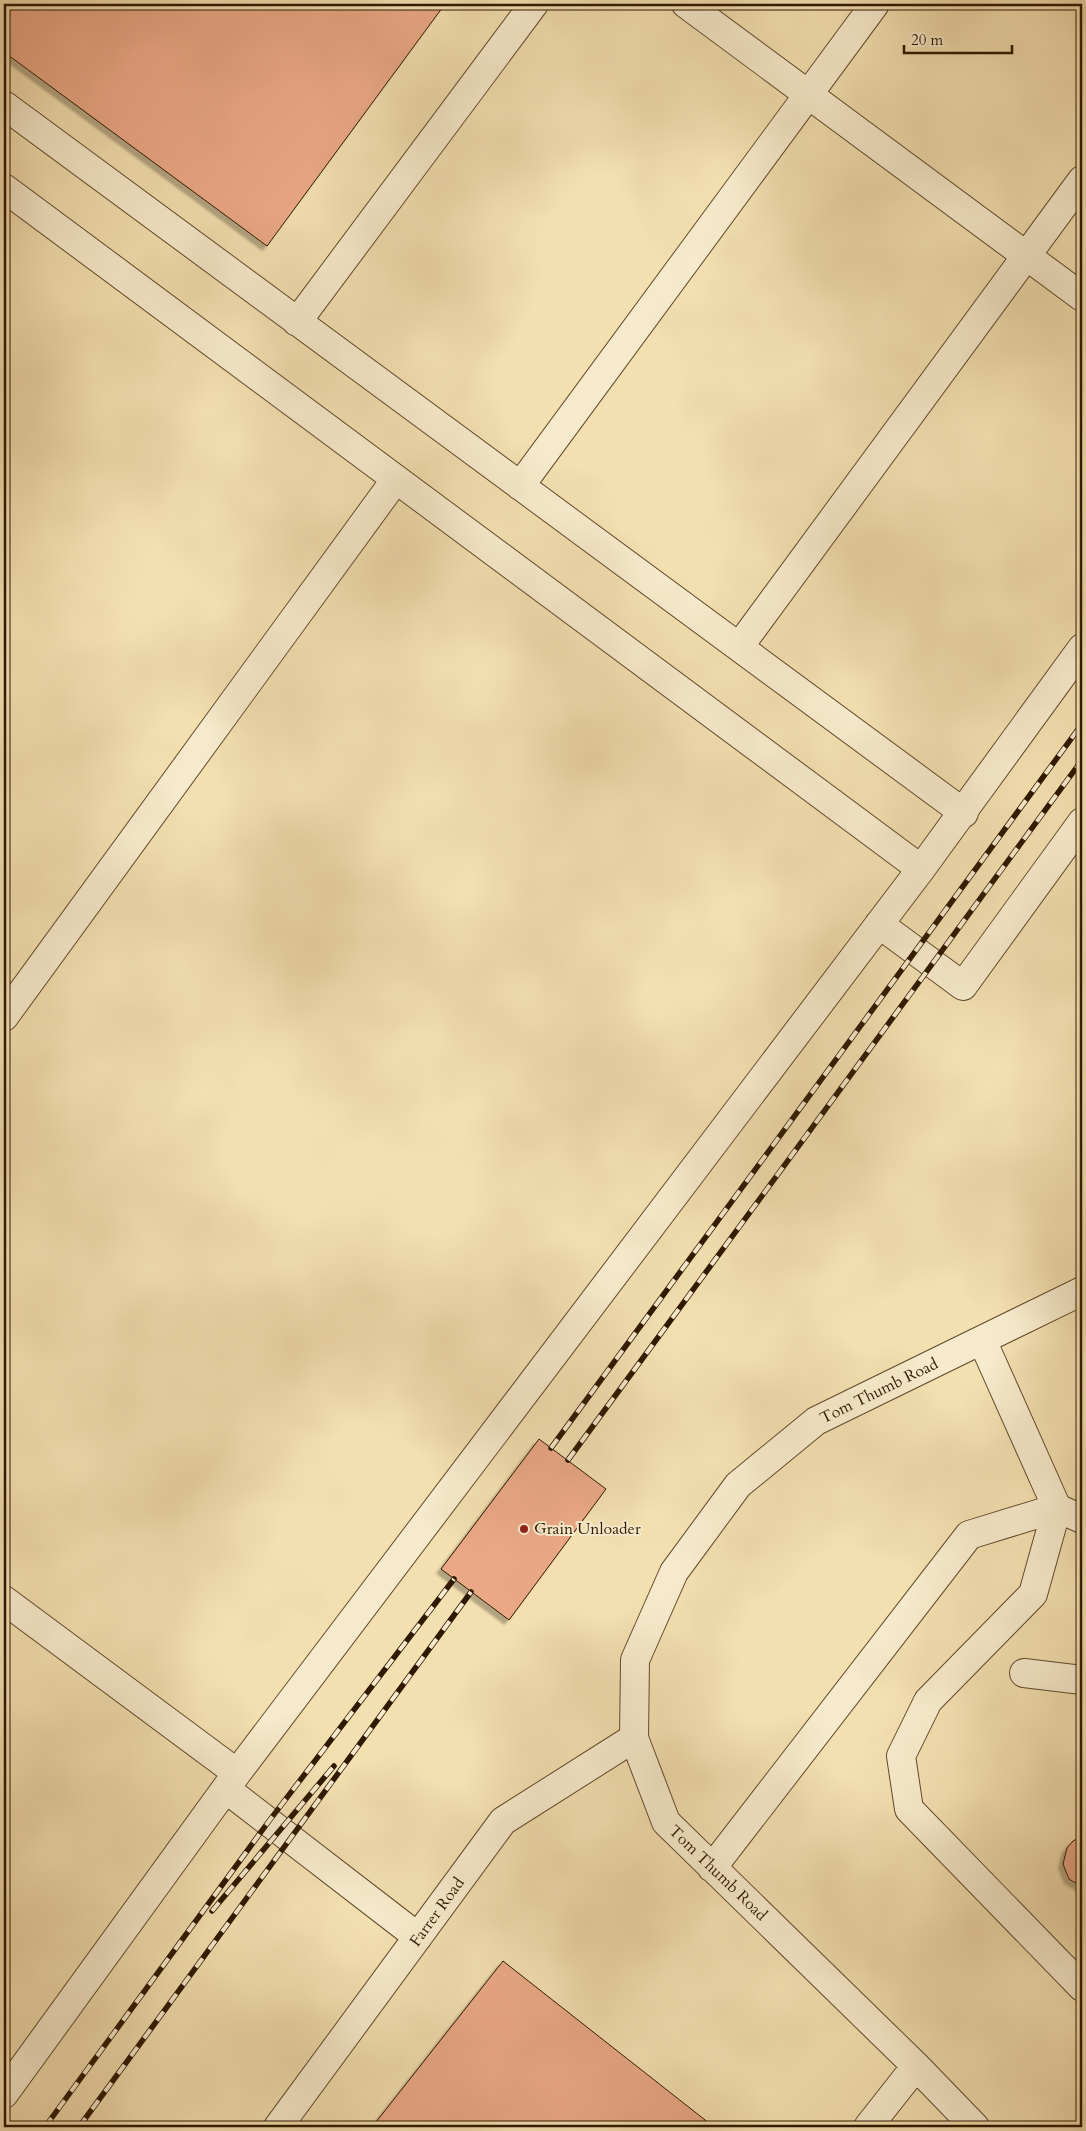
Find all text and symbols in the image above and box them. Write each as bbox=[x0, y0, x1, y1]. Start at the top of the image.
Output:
scale bar bbox=[904, 22, 1011, 54]
text: 20 m bbox=[911, 30, 943, 50]
street label: Tom Thumb Road bbox=[816, 1353, 942, 1429]
place label: Grain Unloader bbox=[534, 1518, 641, 1540]
marker: Grain Unloader bbox=[518, 1523, 530, 1535]
street label: Tom Thumb Road bbox=[664, 1820, 772, 1926]
street label: Farrer Road bbox=[405, 1873, 470, 1951]

